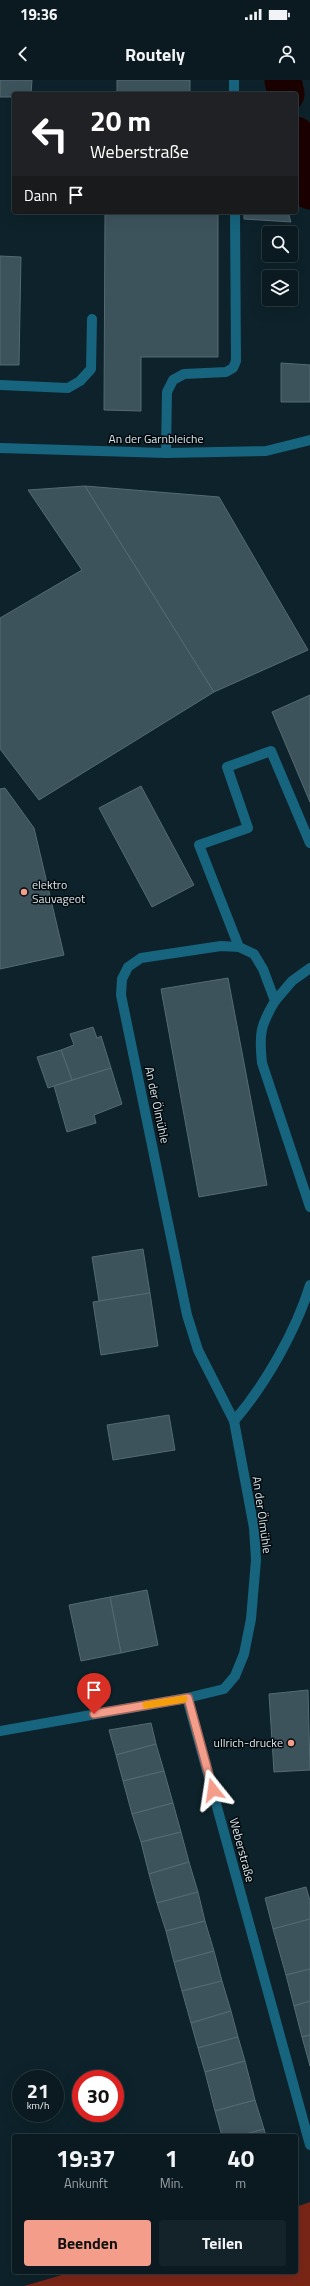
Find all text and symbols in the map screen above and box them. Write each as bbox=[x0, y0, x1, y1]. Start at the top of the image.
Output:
text: 19:36 bbox=[20, 3, 57, 26]
text: Routely bbox=[125, 41, 185, 68]
icon: back bbox=[12, 43, 34, 65]
icon: person bbox=[276, 43, 298, 65]
text: 20 m bbox=[90, 99, 151, 142]
icon: left bbox=[24, 108, 76, 160]
text: Weberstraße bbox=[90, 138, 189, 165]
text: Dann bbox=[24, 184, 57, 207]
icon: arrive bbox=[65, 184, 87, 206]
map controls bbox=[262, 226, 298, 306]
button: search bbox=[262, 226, 298, 262]
button: layers bbox=[262, 270, 298, 306]
street label: An der Garnbleiche bbox=[109, 429, 203, 448]
place label: elektro Sauvageot bbox=[32, 875, 86, 908]
marker: elektro Sauvageot bbox=[19, 887, 29, 897]
street label: An der Ölmühle bbox=[140, 1065, 175, 1145]
street label: An der Ölmühle bbox=[248, 1475, 277, 1555]
pin bbox=[77, 1673, 111, 1714]
icon: arrive bbox=[83, 1679, 105, 1701]
place label: ullrich-drucke bbox=[214, 1733, 283, 1752]
marker: ullrich-drucke bbox=[286, 1738, 296, 1748]
position arrow bbox=[192, 1769, 234, 1811]
street label: Weberstraße bbox=[225, 1816, 260, 1884]
speed limit sign: 30 bbox=[72, 2070, 124, 2122]
text: 21 bbox=[27, 2075, 49, 2106]
text: km/h bbox=[27, 2098, 49, 2113]
text: 19:37 bbox=[56, 2140, 116, 2176]
text: 1 bbox=[165, 2140, 178, 2176]
text: 40 bbox=[227, 2140, 254, 2176]
text: Ankunft bbox=[64, 2173, 108, 2193]
text: Min. bbox=[160, 2173, 183, 2193]
text: m bbox=[235, 2173, 246, 2193]
button: Beenden bbox=[24, 2220, 151, 2266]
button: Teilen bbox=[159, 2220, 286, 2266]

